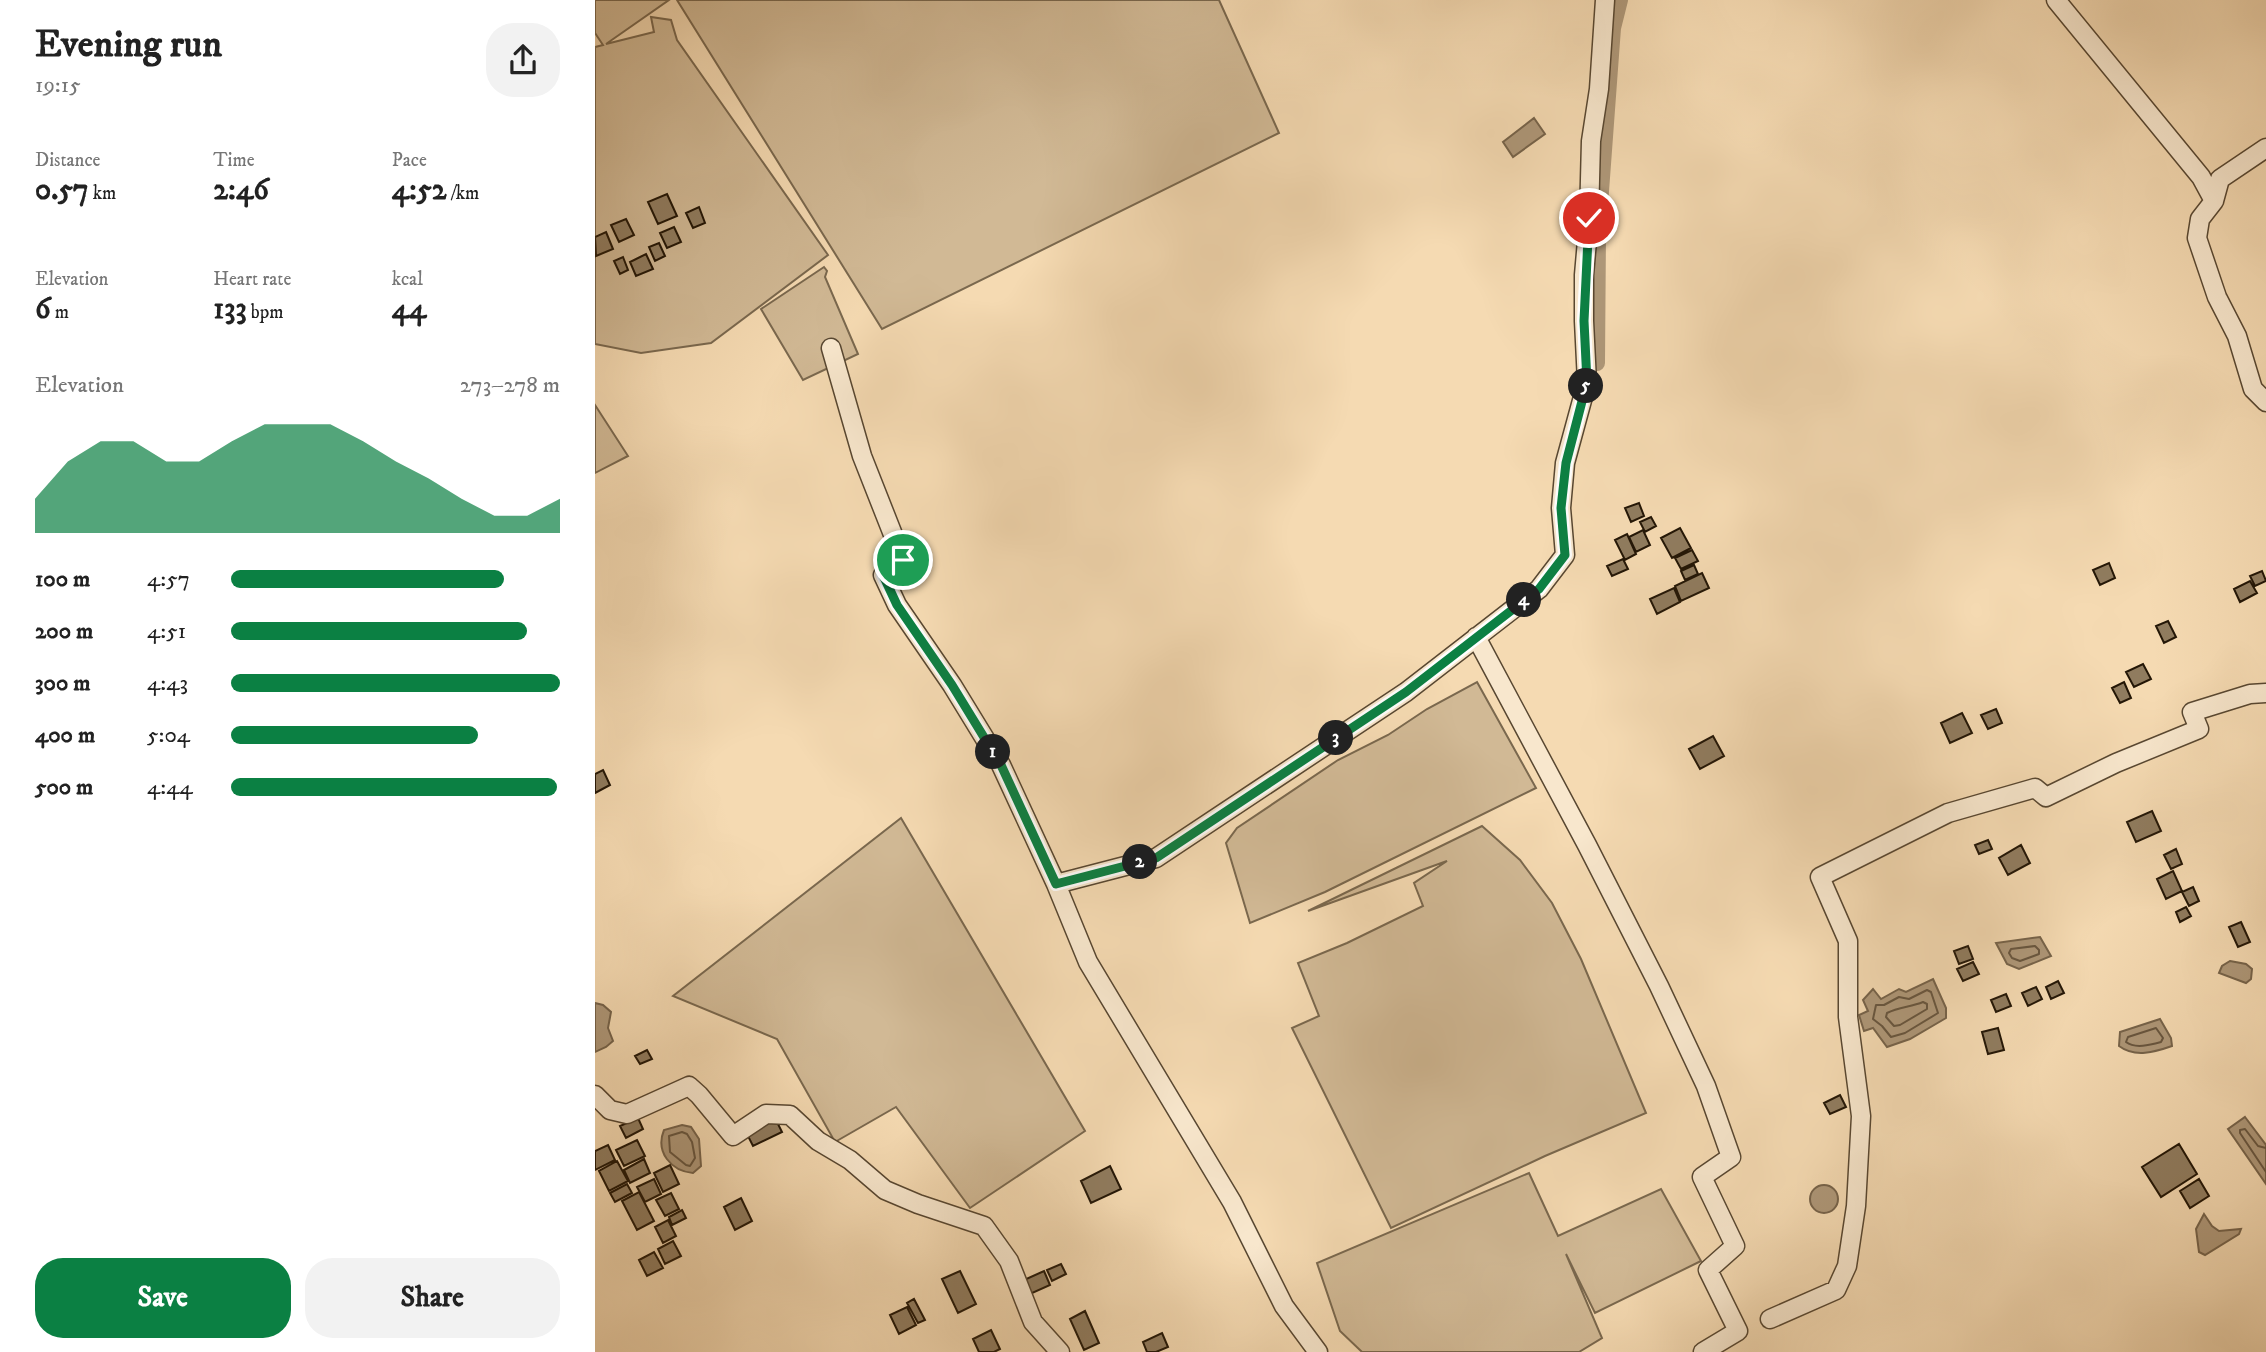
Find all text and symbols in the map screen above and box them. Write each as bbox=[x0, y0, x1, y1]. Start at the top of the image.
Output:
text: Evening run bbox=[35, 21, 222, 69]
button: share bbox=[486, 23, 560, 97]
text: 19:15 bbox=[35, 71, 81, 100]
text: Distance bbox=[35, 149, 100, 172]
text: Time bbox=[213, 149, 255, 172]
text: Pace bbox=[392, 149, 427, 172]
text: 0.57 bbox=[35, 172, 89, 209]
text: 2:46 bbox=[213, 172, 269, 209]
text: 4:52 bbox=[392, 172, 446, 209]
text: km bbox=[89, 182, 116, 205]
text: /km bbox=[446, 182, 479, 205]
pin bbox=[1559, 188, 1619, 248]
icon: check bbox=[1570, 199, 1608, 237]
text: Elevation bbox=[35, 268, 109, 291]
text: Heart rate bbox=[213, 268, 291, 291]
text: kcal bbox=[392, 268, 423, 291]
text: 6 bbox=[35, 291, 51, 328]
text: 133 bbox=[213, 291, 247, 328]
text: 44 bbox=[392, 291, 426, 328]
text: m bbox=[51, 301, 69, 324]
text: bpm bbox=[247, 301, 284, 324]
pin: 5 bbox=[1569, 368, 1604, 404]
text: Elevation bbox=[35, 371, 124, 400]
text: 273–278 m bbox=[460, 371, 560, 400]
text: 5 bbox=[1581, 374, 1590, 397]
pin bbox=[873, 530, 933, 590]
icon: arrive bbox=[884, 541, 922, 579]
text: 100 m bbox=[35, 565, 90, 594]
text: 4:57 bbox=[147, 565, 190, 594]
pin: 4 bbox=[1507, 582, 1541, 618]
text: 4 bbox=[1518, 588, 1529, 611]
text: 200 m bbox=[35, 617, 93, 646]
text: 4:51 bbox=[147, 617, 186, 646]
text: 300 m bbox=[35, 669, 91, 698]
text: 4:43 bbox=[147, 669, 188, 698]
pin: 3 bbox=[1319, 720, 1353, 756]
text: 400 m bbox=[35, 721, 95, 750]
text: 5:04 bbox=[147, 721, 190, 750]
text: 3 bbox=[1332, 726, 1339, 749]
pin: 1 bbox=[975, 734, 1011, 770]
text: 1 bbox=[989, 740, 996, 763]
text: 500 m bbox=[35, 773, 93, 802]
text: 4:44 bbox=[147, 773, 193, 802]
pin: 2 bbox=[1123, 844, 1157, 880]
text: 2 bbox=[1135, 850, 1144, 873]
button: Save bbox=[35, 1258, 291, 1338]
button: Share bbox=[305, 1258, 560, 1338]

